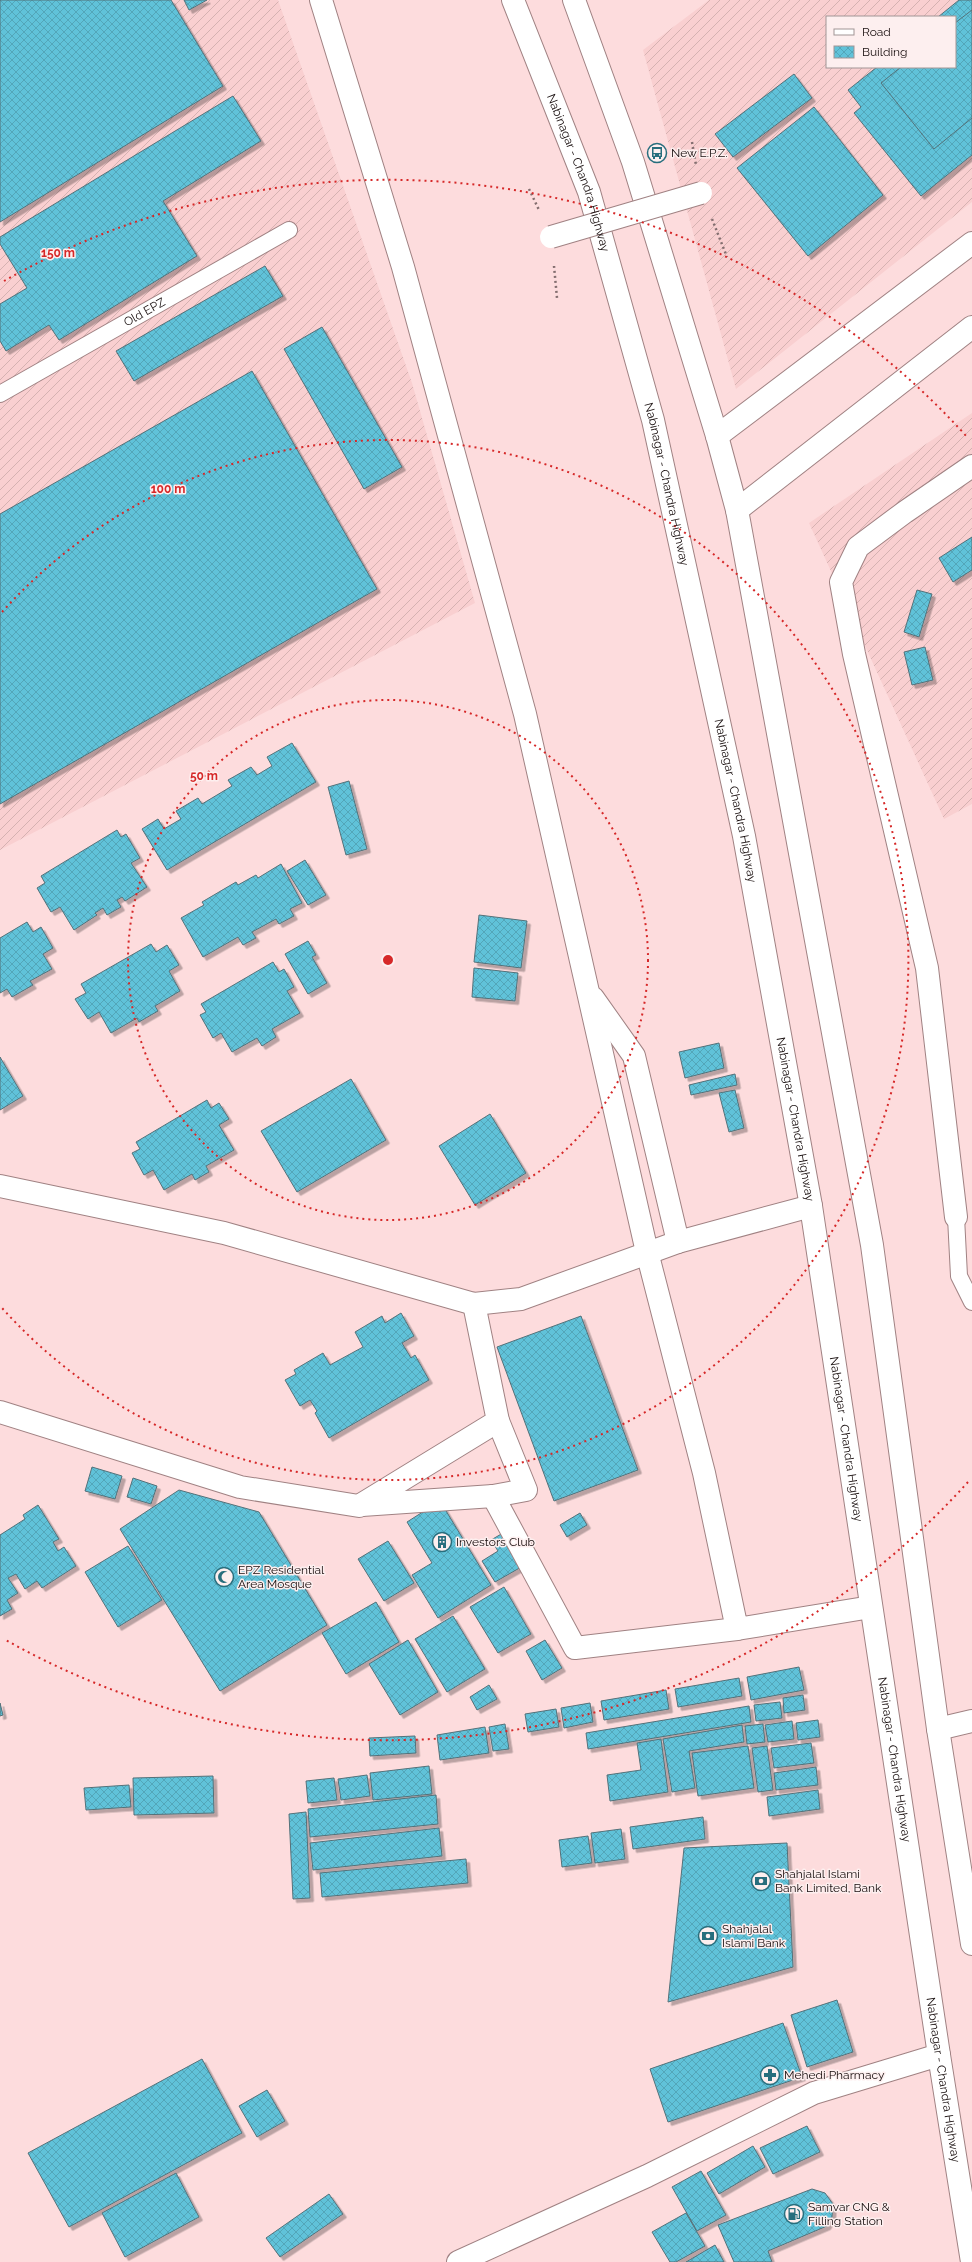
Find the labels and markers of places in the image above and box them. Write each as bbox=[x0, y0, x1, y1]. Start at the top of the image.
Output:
bus stop icon: New E.P.Z. bbox=[646, 142, 668, 164]
place label: New E.P.Z. bbox=[671, 146, 728, 160]
centre of rings bbox=[381, 953, 395, 967]
building icon: Investors Club bbox=[431, 1531, 453, 1553]
place label: Investors Club bbox=[456, 1535, 535, 1549]
place label: EPZ Residential Area Mosque bbox=[238, 1563, 325, 1591]
mosque icon: EPZ Residential Area Mosque bbox=[213, 1566, 235, 1588]
place label: Shahjalal Islami Bank Limited, Bank bbox=[775, 1867, 882, 1895]
bank icon: Shahjalal Islami Bank Limited, Bank bbox=[750, 1870, 772, 1892]
place label: Shahjalal Islami Bank bbox=[722, 1922, 786, 1950]
bank icon: Shahjalal Islami Bank bbox=[697, 1925, 719, 1947]
pharmacy icon: Mehedi Pharmacy bbox=[759, 2064, 781, 2086]
place label: Mehedi Pharmacy bbox=[784, 2068, 885, 2082]
place label: Samvar CNG & Filling Station bbox=[808, 2200, 890, 2228]
fuel station icon: Samvar CNG & Filling Station bbox=[783, 2203, 805, 2225]

